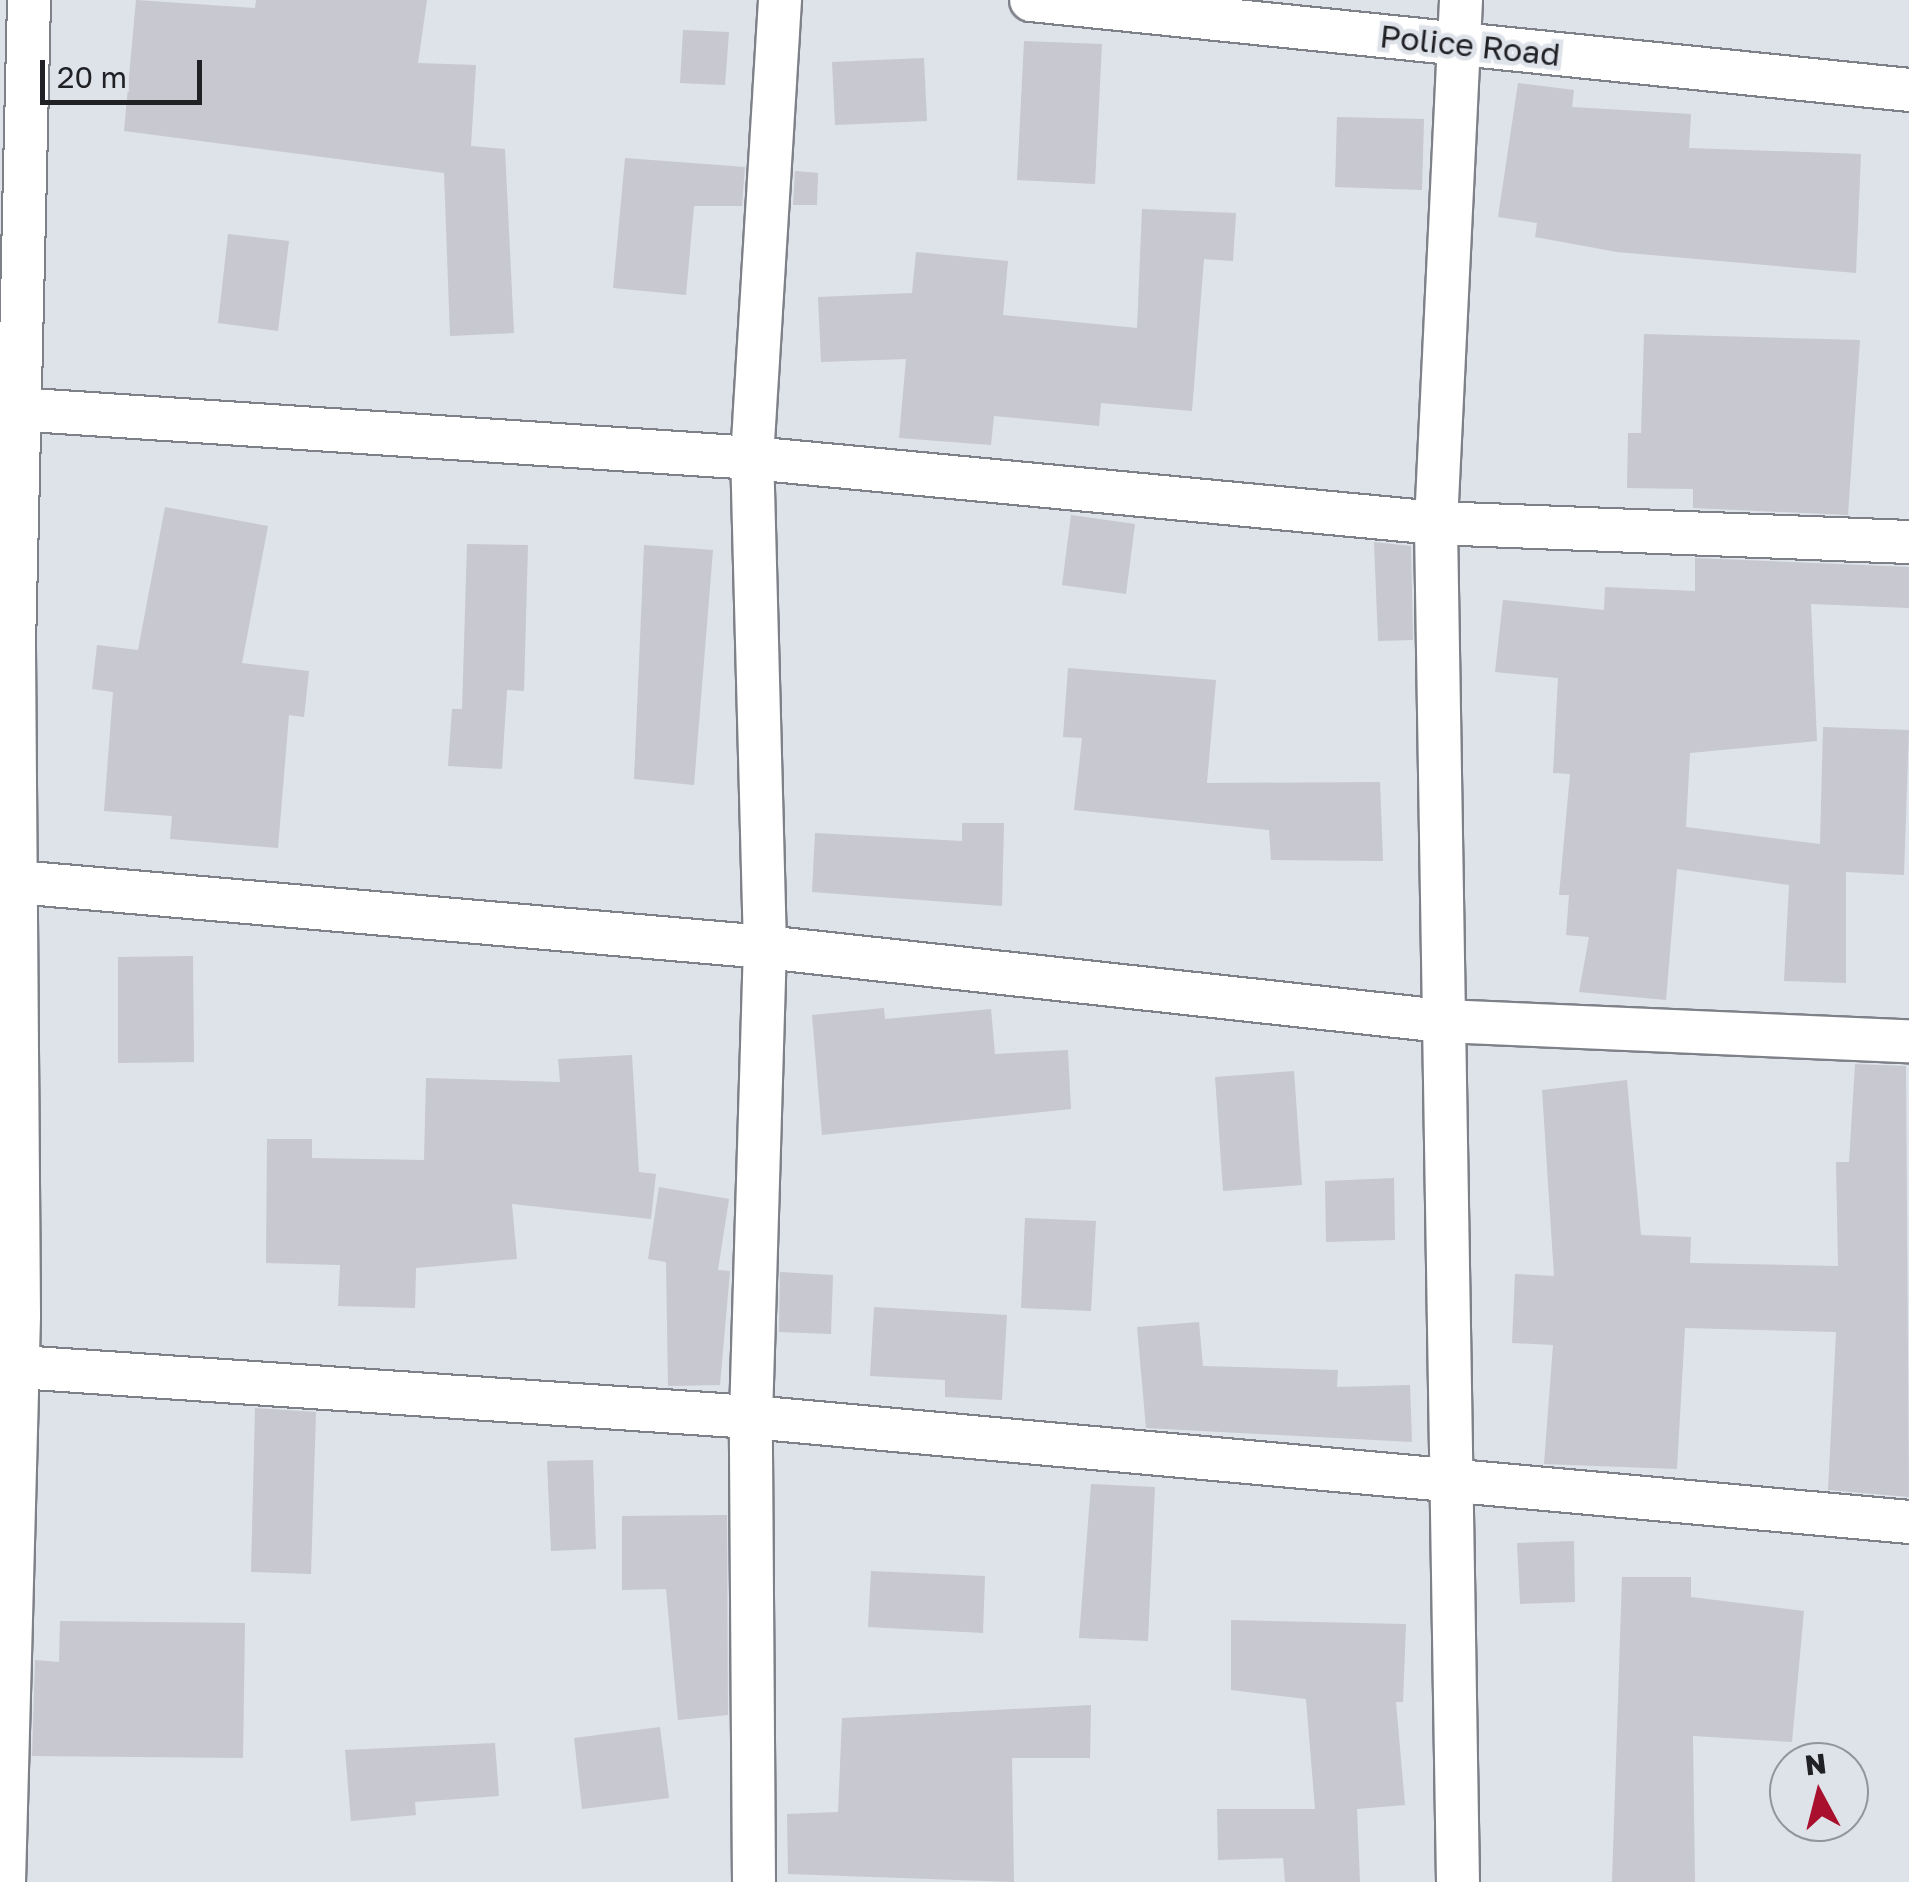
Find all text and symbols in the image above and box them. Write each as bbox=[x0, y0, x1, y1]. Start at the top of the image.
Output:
street label: Police Road bbox=[1378, 16, 1562, 74]
scale bar bbox=[45, 40, 208, 102]
text: 20 m bbox=[57, 59, 127, 95]
north arrow bbox=[1769, 1742, 1869, 1842]
text: N bbox=[1803, 1746, 1828, 1781]

